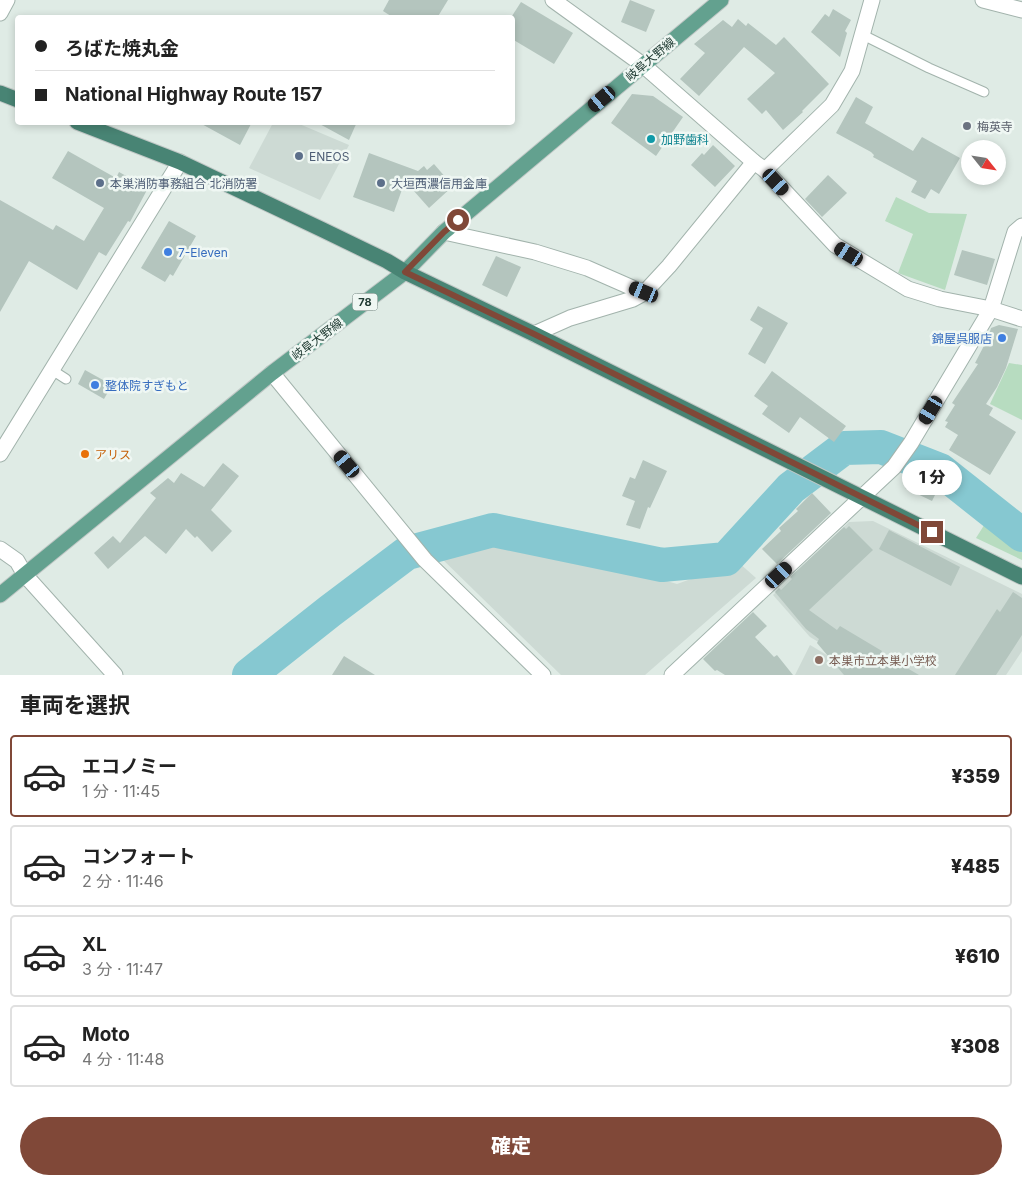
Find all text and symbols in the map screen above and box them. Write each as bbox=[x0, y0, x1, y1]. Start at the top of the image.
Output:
street label: 岐阜大野線 bbox=[622, 34, 678, 84]
text: ろばた焼丸金 bbox=[65, 37, 179, 60]
text: National Highway Route 157 bbox=[65, 83, 322, 106]
car bbox=[585, 84, 618, 114]
place label: 梅英寺 bbox=[977, 119, 1013, 134]
marker: 梅英寺 bbox=[961, 120, 973, 132]
place label: 加野歯科 bbox=[661, 132, 709, 147]
marker: 加野歯科 bbox=[645, 133, 657, 145]
north arrow bbox=[961, 140, 1006, 185]
map controls bbox=[961, 140, 1006, 185]
place label: ENEOS bbox=[309, 149, 350, 164]
marker: ENEOS bbox=[293, 150, 305, 162]
car bbox=[760, 166, 791, 198]
place label: 本巣消防事務組合 北消防署 bbox=[110, 176, 257, 191]
place label: 大垣西濃信用金庫 bbox=[391, 176, 487, 191]
marker: 本巣消防事務組合 北消防署 bbox=[94, 177, 106, 189]
marker: 大垣西濃信用金庫 bbox=[375, 177, 387, 189]
route start bbox=[447, 209, 469, 231]
car bbox=[832, 240, 865, 268]
place label: 7-Eleven bbox=[178, 245, 228, 260]
marker: 7-Eleven bbox=[162, 246, 174, 258]
car bbox=[627, 279, 660, 305]
road number: 78 bbox=[352, 294, 378, 310]
street label: 岐阜大野線 bbox=[289, 315, 345, 363]
place label: 錦屋呉服店 bbox=[932, 331, 992, 346]
marker: 錦屋呉服店 bbox=[996, 332, 1008, 344]
place label: 整体院すぎもと bbox=[105, 378, 189, 393]
marker: 整体院すぎもと bbox=[89, 379, 101, 391]
car bbox=[916, 393, 945, 427]
place label: アリス bbox=[95, 447, 131, 462]
marker: アリス bbox=[79, 448, 91, 460]
car bbox=[331, 448, 362, 480]
callout: 1 分 bbox=[902, 460, 962, 494]
text: 1 分 bbox=[919, 467, 945, 487]
route end bbox=[921, 521, 943, 543]
car bbox=[762, 559, 795, 591]
place label: 本巣市立本巣小学校 bbox=[829, 653, 937, 668]
marker: 本巣市立本巣小学校 bbox=[813, 654, 825, 666]
text: 車両を選択 bbox=[20, 692, 130, 718]
icon: car bbox=[22, 754, 67, 799]
text: エコノミー bbox=[82, 755, 177, 778]
text: ¥359 bbox=[952, 765, 1000, 788]
text: 1 分 · 11:45 bbox=[82, 781, 160, 801]
icon: car bbox=[22, 844, 67, 889]
text: コンフォート bbox=[82, 845, 195, 868]
text: ¥485 bbox=[951, 855, 1000, 878]
text: 2 分 · 11:46 bbox=[82, 871, 164, 891]
text: XL bbox=[82, 933, 107, 956]
icon: car bbox=[22, 934, 67, 979]
text: ¥610 bbox=[955, 945, 1000, 968]
text: 3 分 · 11:47 bbox=[82, 959, 163, 979]
text: Moto bbox=[82, 1023, 130, 1046]
icon: car bbox=[22, 1024, 67, 1069]
text: ¥308 bbox=[951, 1035, 1000, 1058]
text: 4 分 · 11:48 bbox=[82, 1049, 164, 1069]
button: 確定 bbox=[20, 1117, 1002, 1175]

